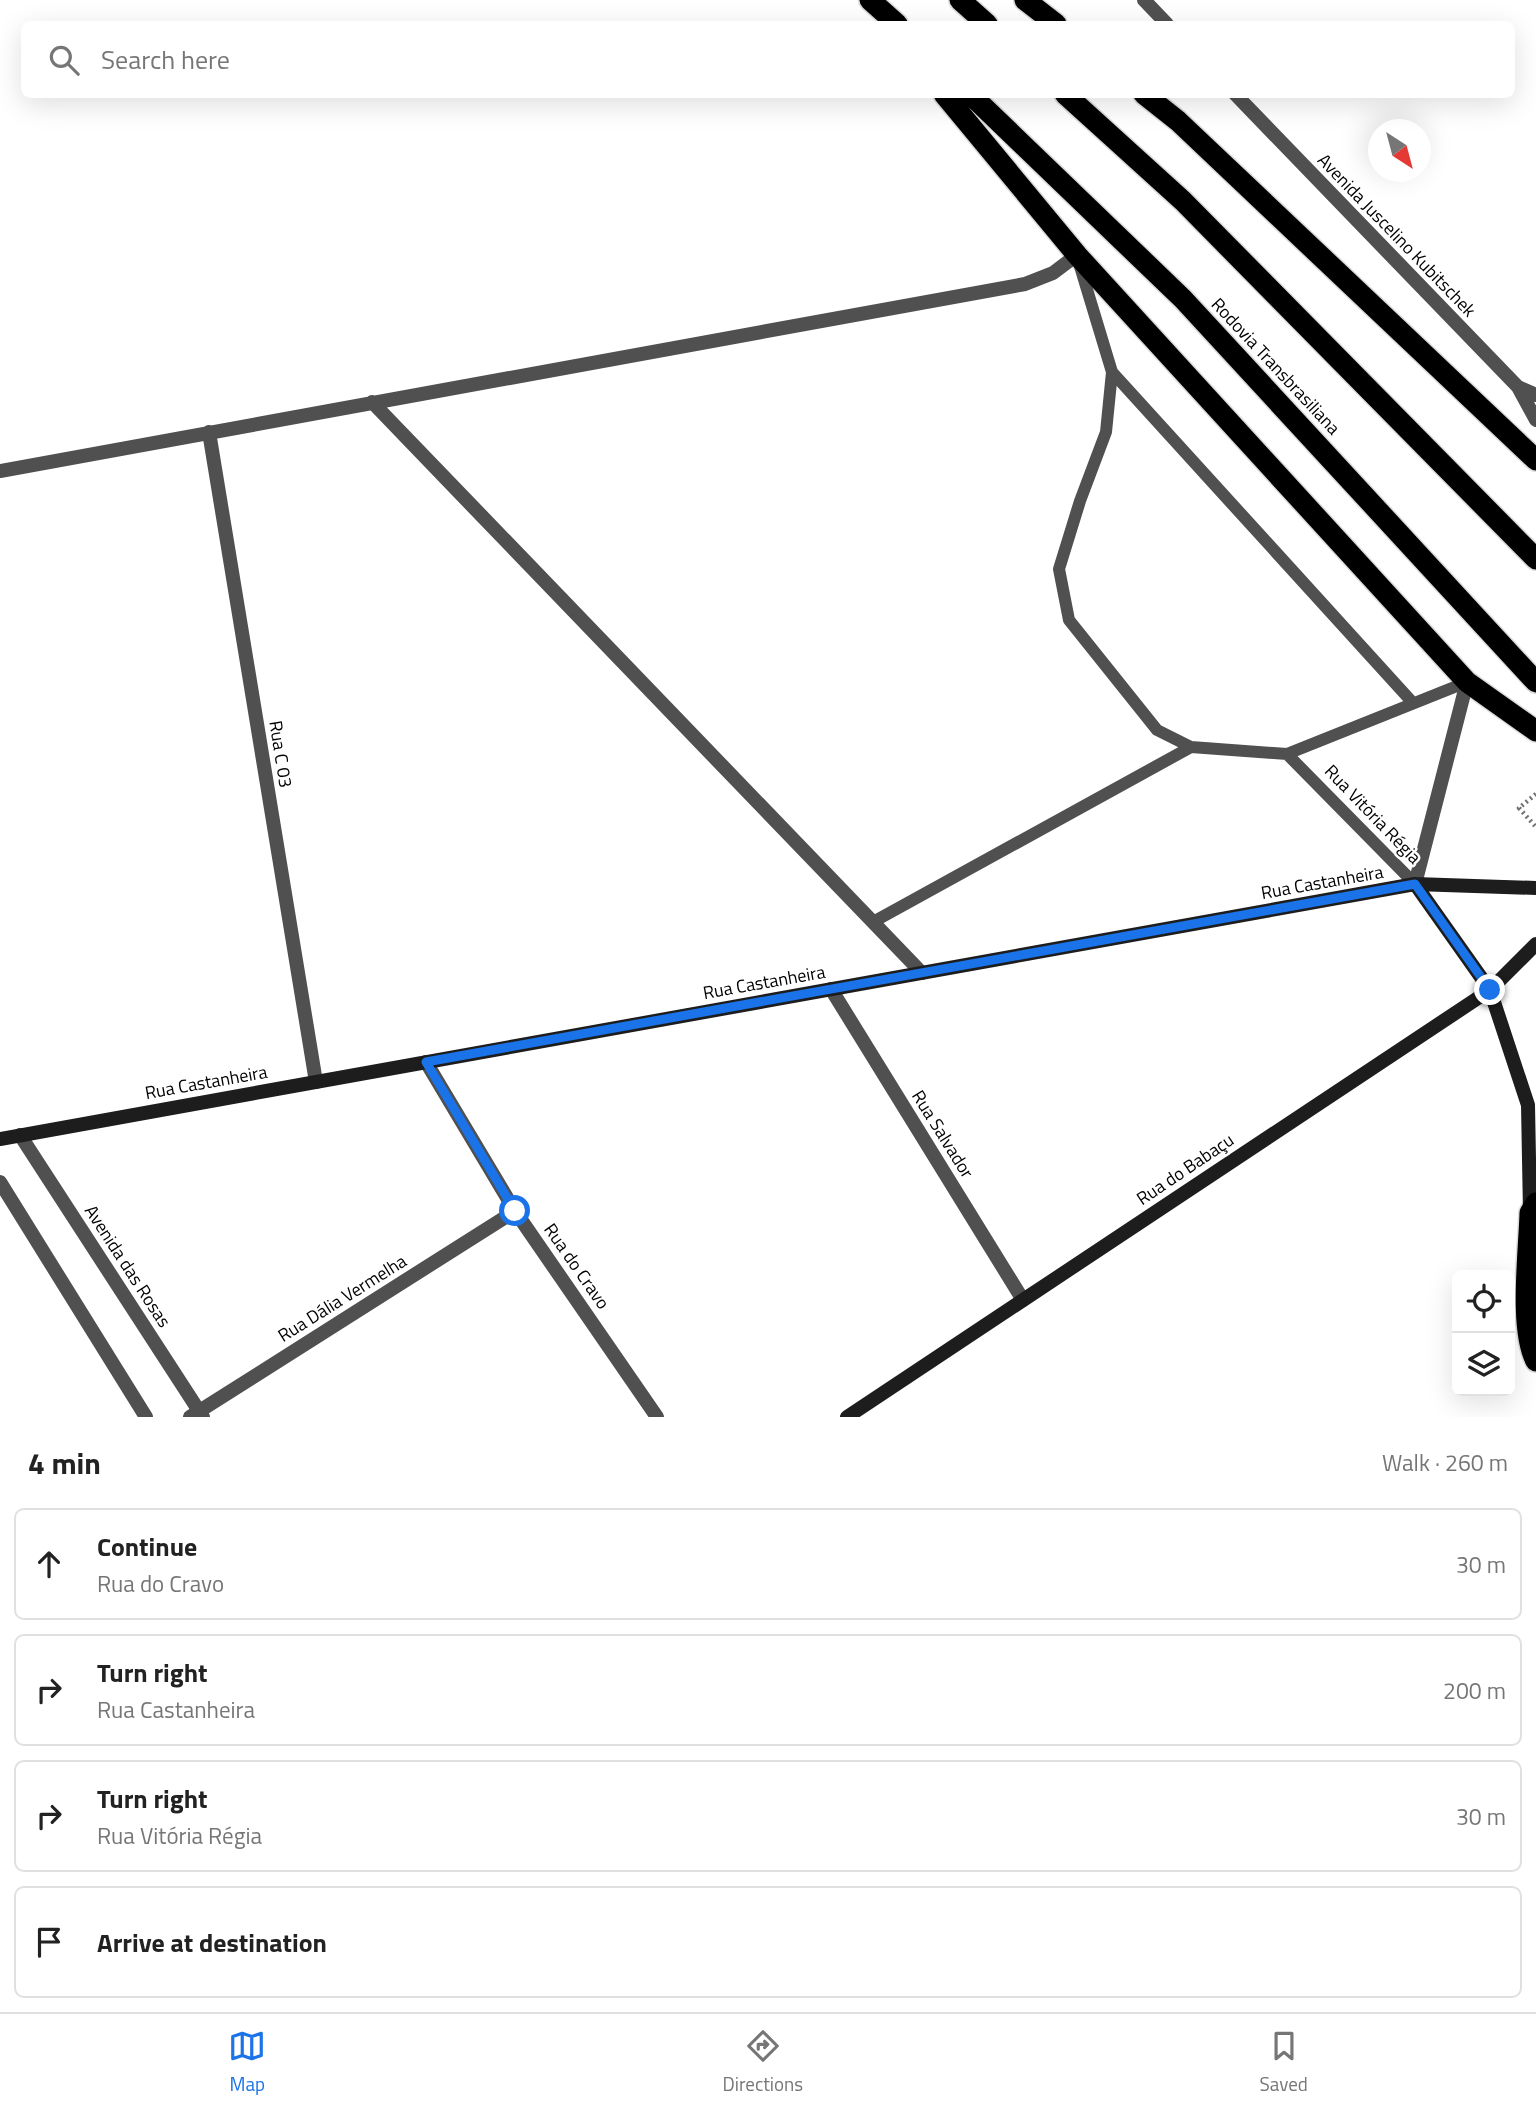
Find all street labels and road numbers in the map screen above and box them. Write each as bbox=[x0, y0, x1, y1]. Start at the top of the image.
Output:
street label: Avenida Juscelino Kubitschek bbox=[1312, 147, 1483, 323]
street label: Rodovia Transbrasiliana bbox=[1205, 291, 1347, 441]
street label: Rua C 03 bbox=[262, 719, 300, 789]
street label: Rua Vitória Régia bbox=[1318, 758, 1428, 870]
street label: Rua Castanheira bbox=[1259, 858, 1385, 906]
street label: Rua Castanheira bbox=[701, 958, 827, 1006]
street label: Rua Castanheira bbox=[143, 1058, 269, 1106]
street label: Rua Salvador bbox=[905, 1085, 981, 1183]
street label: Rua do Babaçu bbox=[1131, 1126, 1239, 1212]
street label: Avenida das Rosas bbox=[78, 1199, 178, 1333]
street label: Rua do Cravo bbox=[537, 1218, 617, 1314]
street label: Rua Dália Vermelha bbox=[272, 1247, 412, 1349]

